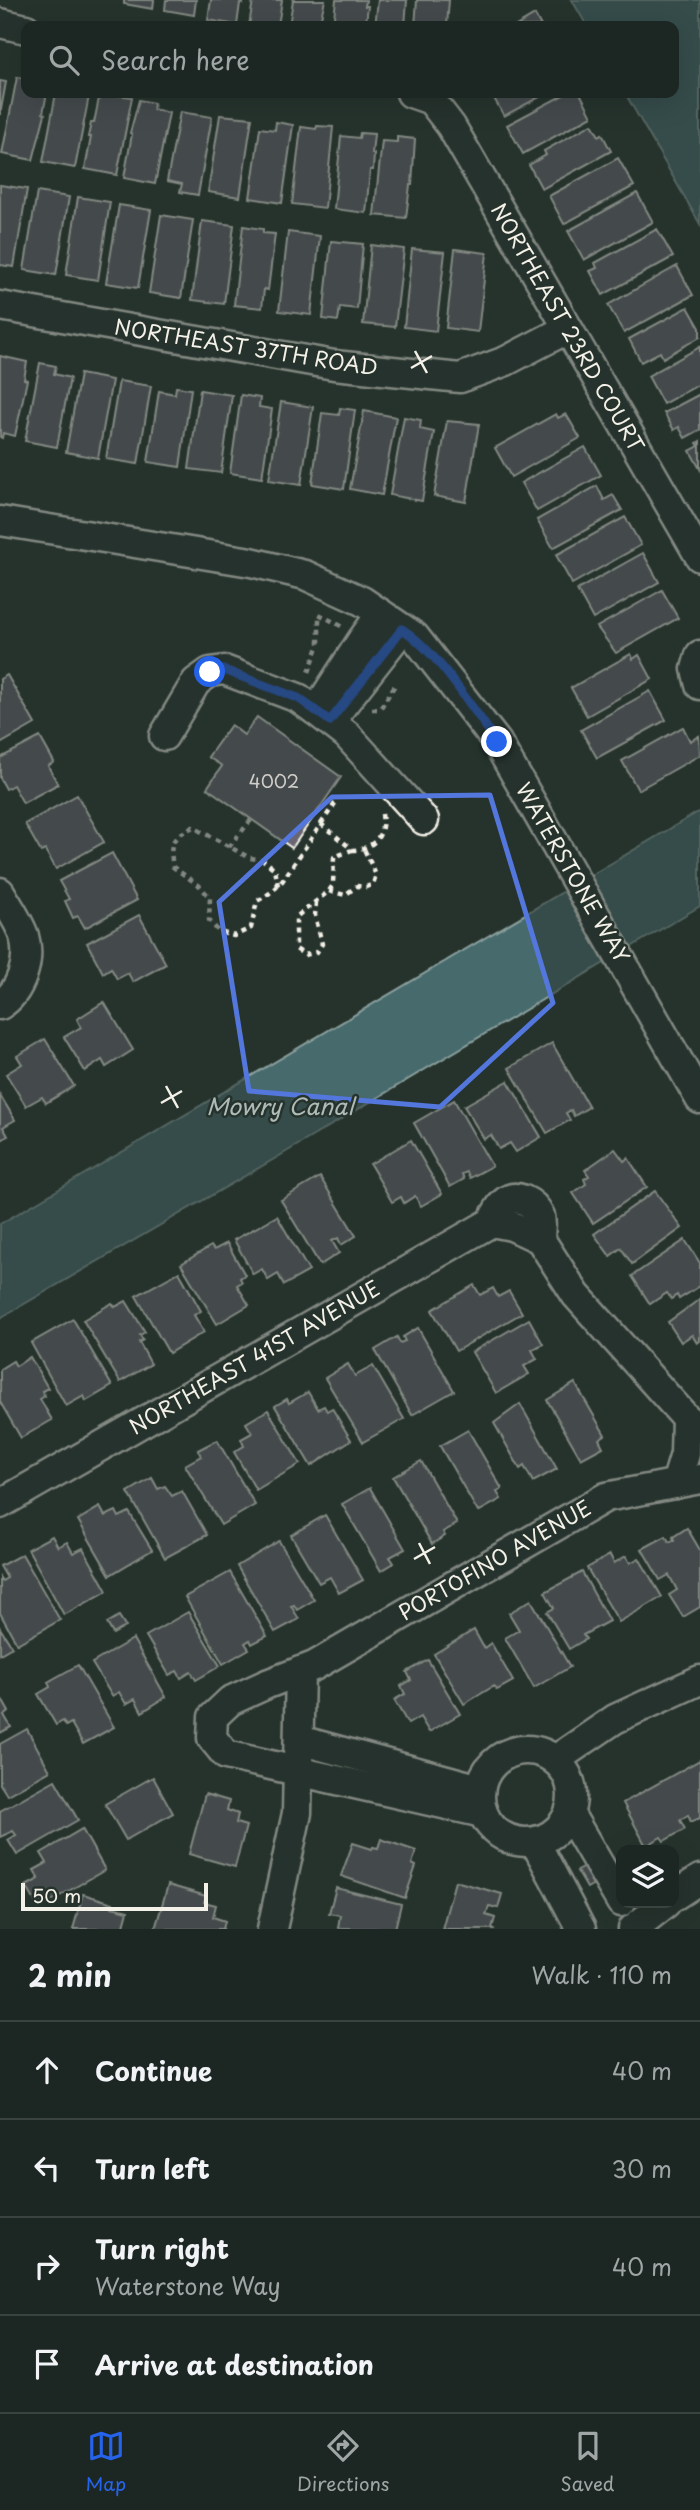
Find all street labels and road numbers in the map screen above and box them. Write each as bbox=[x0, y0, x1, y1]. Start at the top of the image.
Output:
street label: NORTHEAST 23RD COURT bbox=[484, 197, 654, 458]
street label: NORTHEAST 37TH ROAD bbox=[112, 309, 380, 383]
street label: WATERSTONE WAY bbox=[509, 776, 639, 969]
street label: NORTHEAST 41ST AVENUE bbox=[123, 1271, 385, 1441]
street label: PORTOFINO AVENUE bbox=[392, 1491, 596, 1628]

